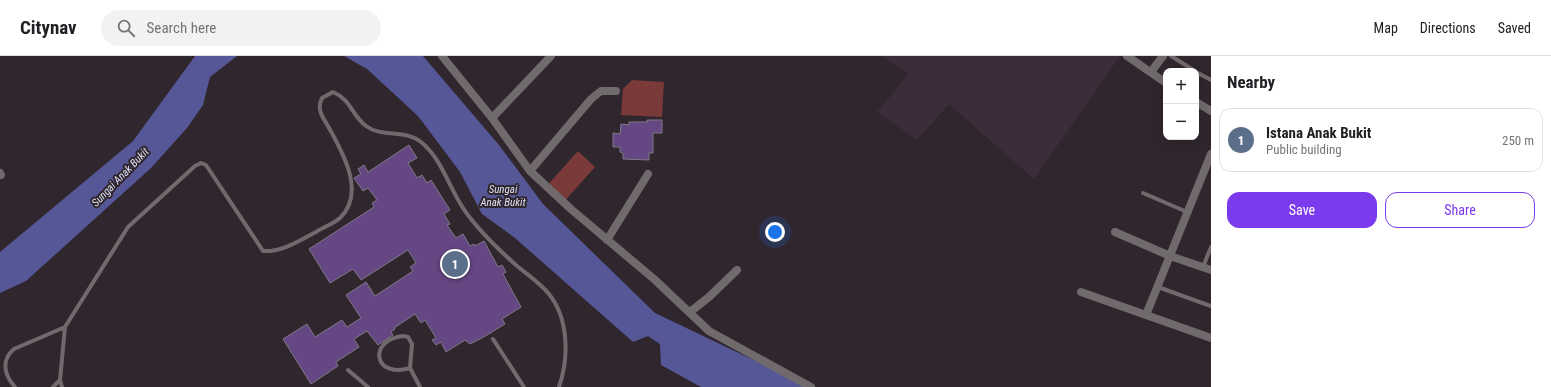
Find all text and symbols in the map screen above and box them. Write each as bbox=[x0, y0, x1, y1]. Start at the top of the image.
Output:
search box bbox=[101, 10, 381, 46]
text: Citynav bbox=[20, 16, 77, 39]
icon: search bbox=[115, 17, 137, 39]
text: Search here bbox=[147, 19, 216, 37]
text: Map bbox=[1374, 20, 1398, 36]
text: Directions bbox=[1420, 20, 1476, 36]
text: Saved bbox=[1498, 20, 1531, 36]
map controls bbox=[1163, 68, 1199, 140]
button: + bbox=[1163, 68, 1199, 104]
text: Nearby bbox=[1227, 72, 1275, 92]
button: − bbox=[1163, 104, 1199, 140]
text: Istana Anak Bukit bbox=[1266, 124, 1371, 142]
text: 1 bbox=[1238, 133, 1244, 148]
text: 250 m bbox=[1502, 133, 1534, 148]
text: Public building bbox=[1266, 142, 1342, 157]
water label: Sungai Anak Bukit bbox=[89, 145, 152, 209]
water label: Sungai Anak Bukit bbox=[479, 183, 526, 209]
button: Save bbox=[1227, 192, 1377, 228]
button: Share bbox=[1385, 192, 1535, 228]
your location bbox=[765, 222, 785, 242]
pin: 1 bbox=[442, 249, 468, 279]

